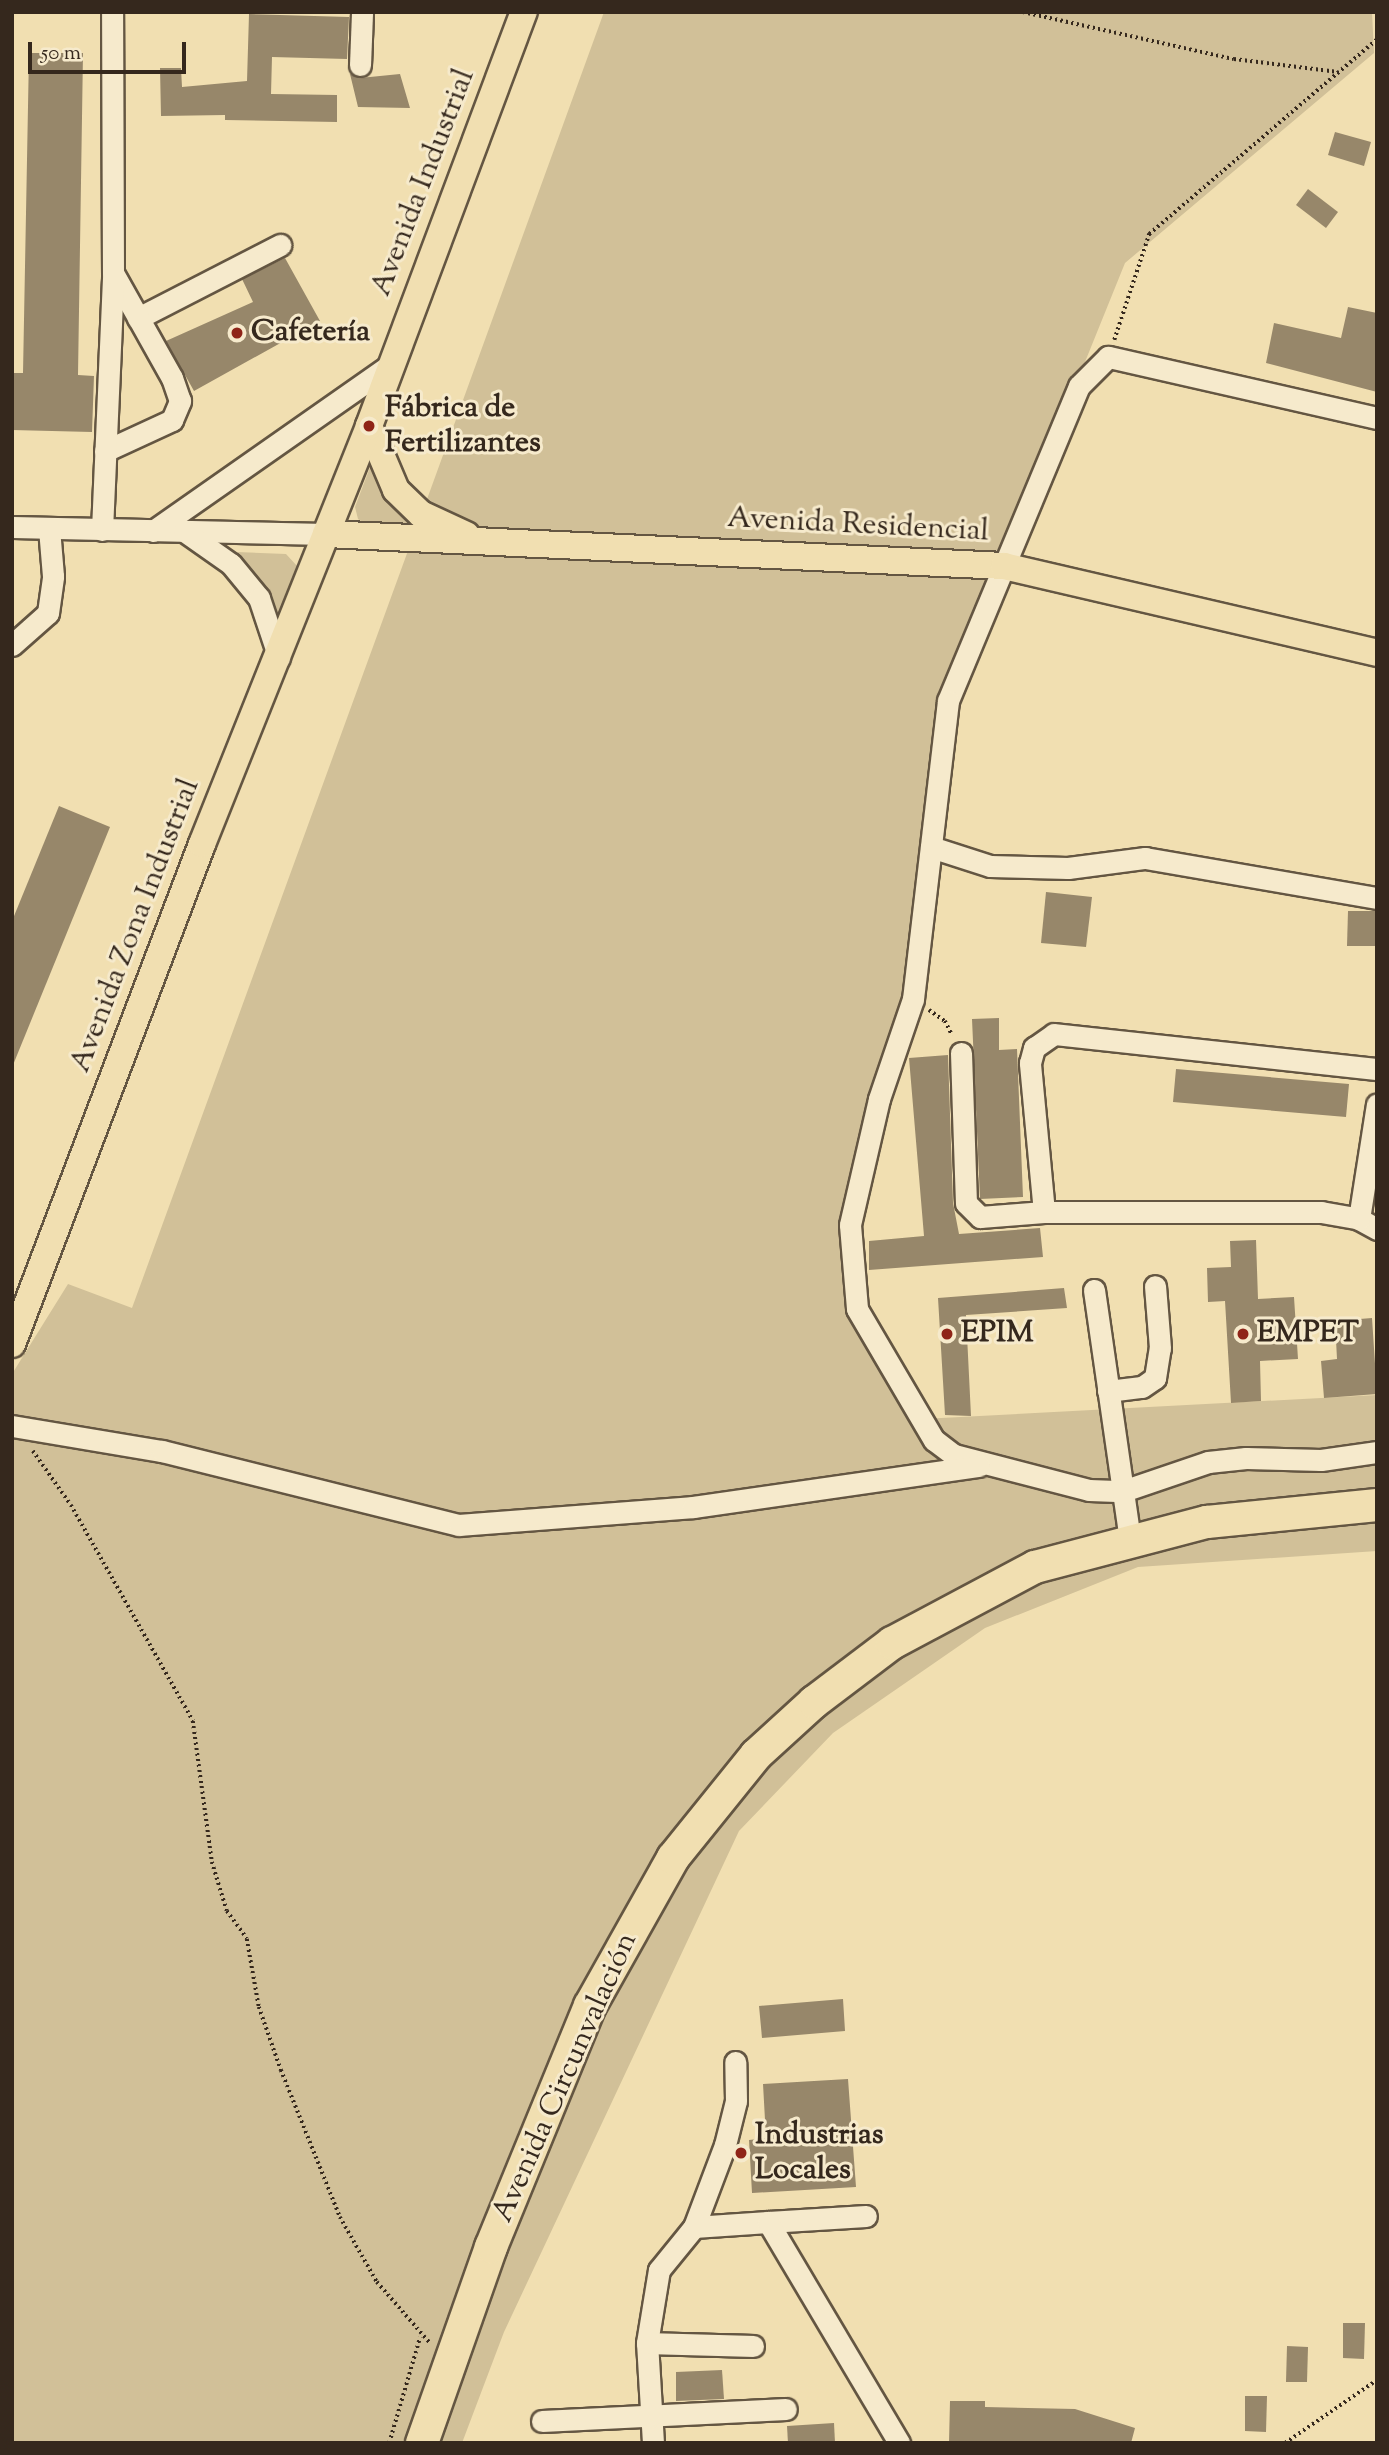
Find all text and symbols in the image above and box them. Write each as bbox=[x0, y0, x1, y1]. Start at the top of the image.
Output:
scale bar bbox=[32, 28, 189, 72]
text: 50 m bbox=[41, 39, 81, 69]
street label: Avenida Industrial bbox=[364, 65, 484, 301]
place label: Cafetería bbox=[251, 315, 370, 351]
marker: Cafetería bbox=[229, 325, 245, 341]
place label: Fábrica de Fertilizantes bbox=[385, 391, 541, 462]
marker: Fábrica de Fertilizantes bbox=[359, 416, 379, 436]
street label: Avenida Residencial bbox=[726, 501, 990, 551]
street label: Avenida Zona Industrial bbox=[63, 774, 209, 1078]
place label: EPIM bbox=[961, 1316, 1033, 1352]
place label: EMPET bbox=[1257, 1316, 1359, 1352]
marker: EPIM bbox=[939, 1326, 955, 1342]
marker: EMPET bbox=[1235, 1326, 1251, 1342]
street label: Avenida Circunvalación bbox=[486, 1928, 646, 2228]
place label: Industrias Locales bbox=[755, 2118, 884, 2188]
marker: Industrias Locales bbox=[733, 2145, 749, 2161]

